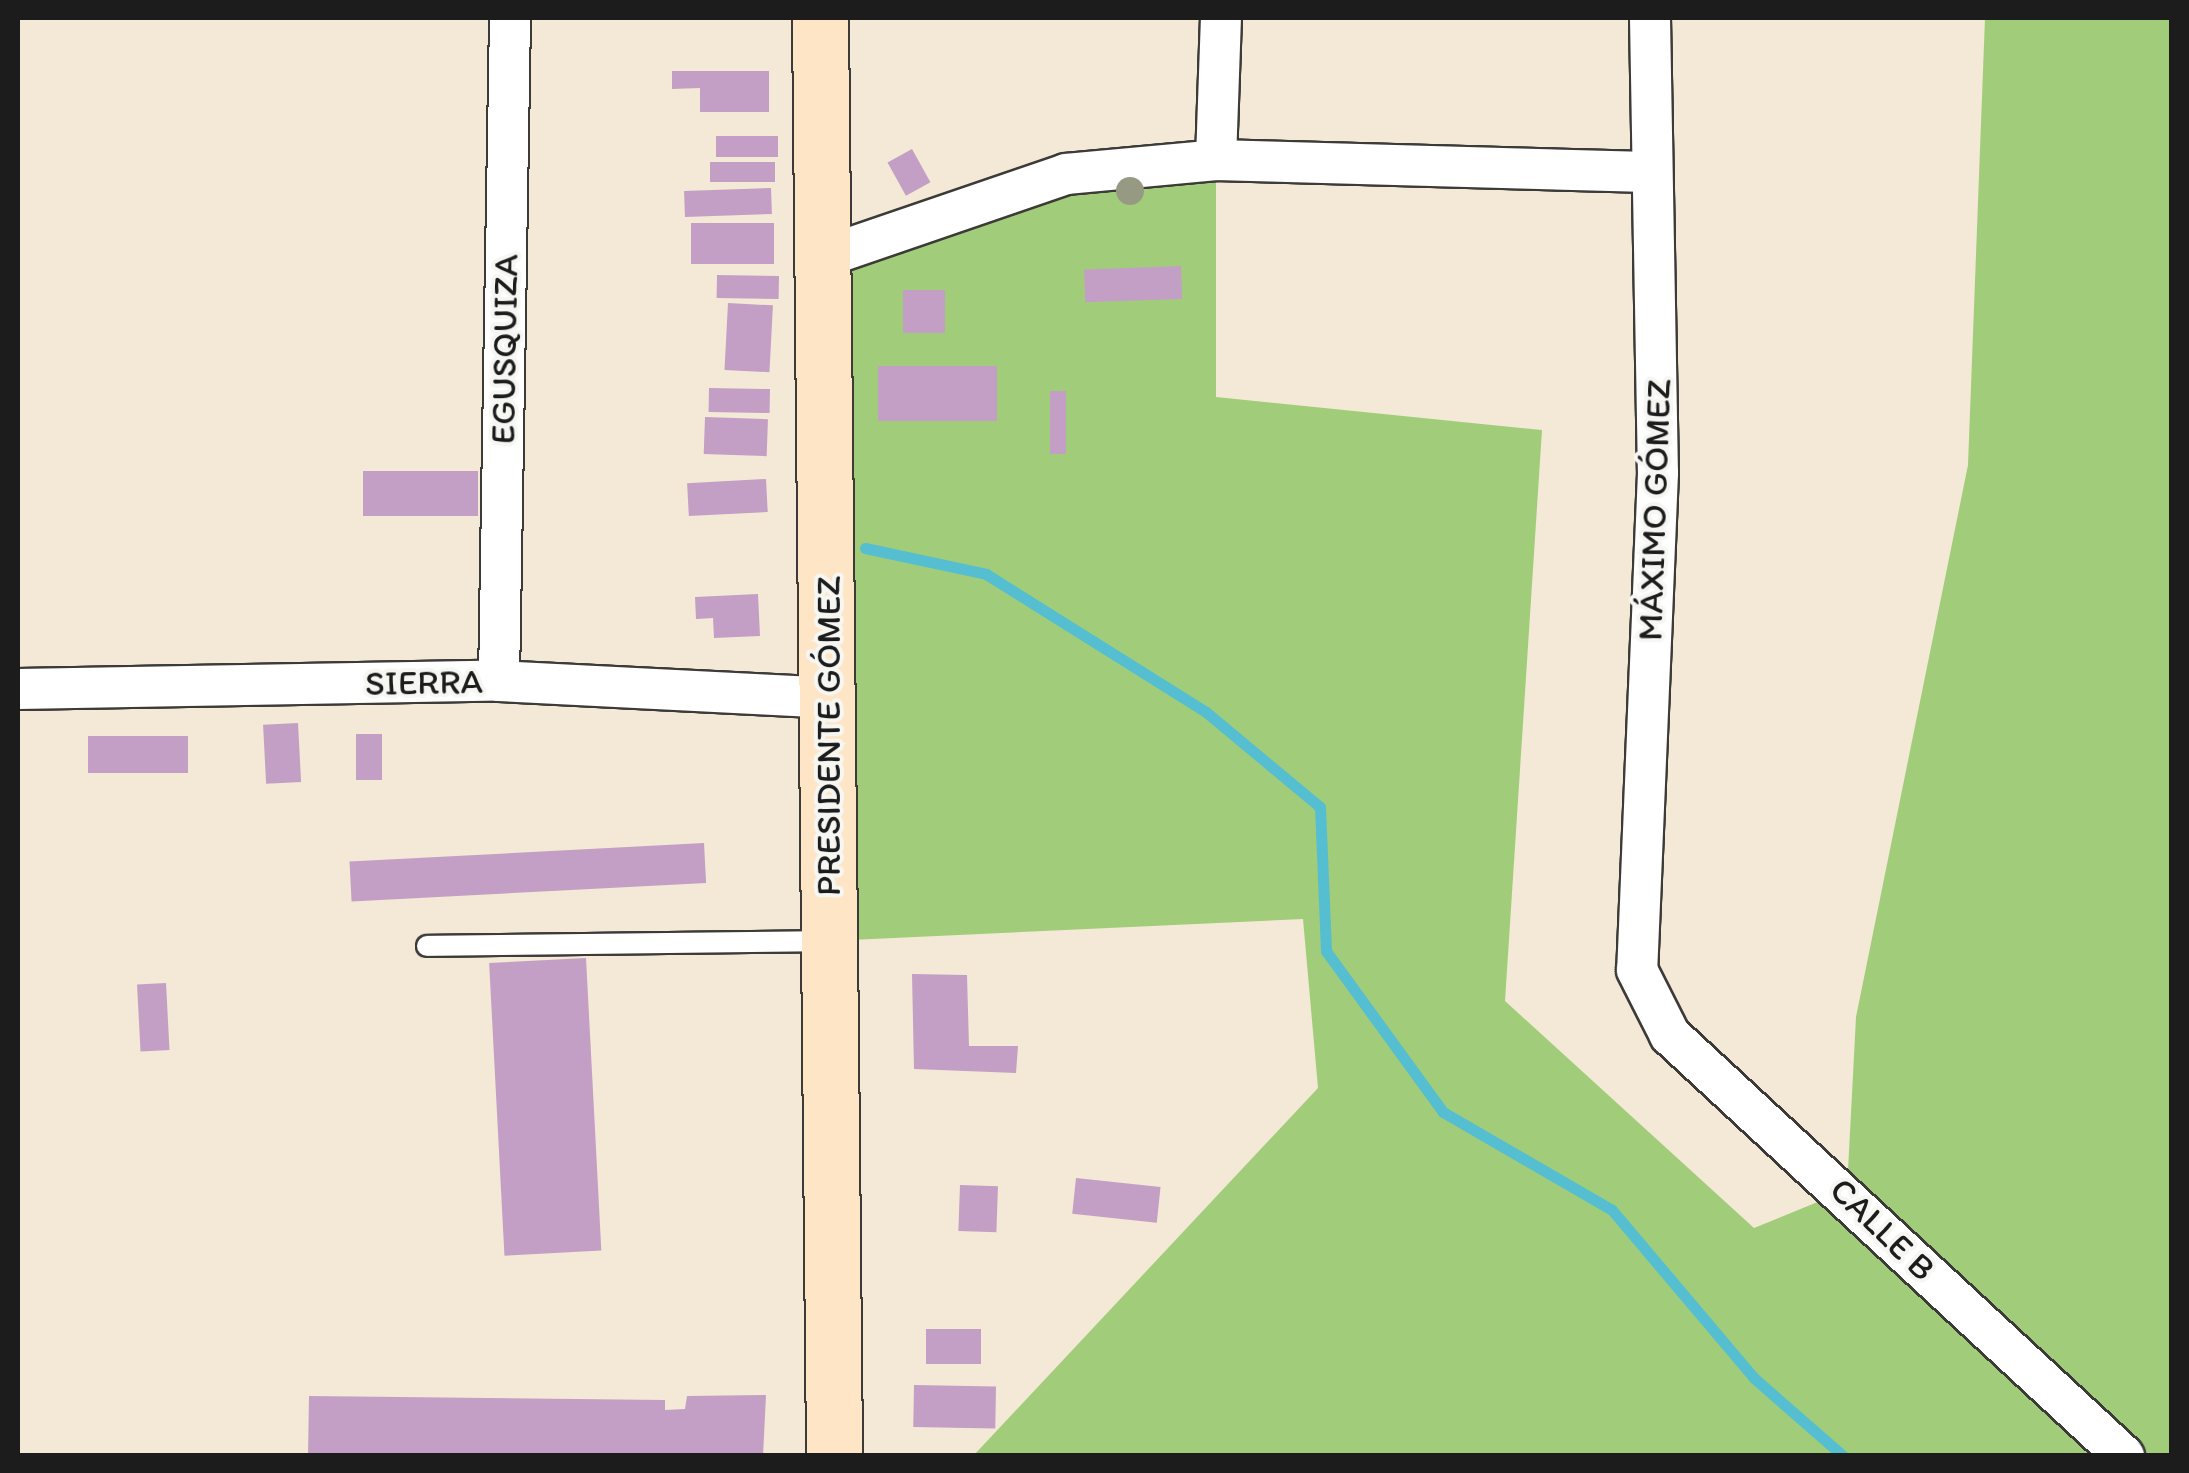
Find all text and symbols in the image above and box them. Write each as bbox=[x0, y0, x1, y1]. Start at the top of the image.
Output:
street label: EGUSQUIZA bbox=[481, 254, 527, 444]
street label: MÁXIMO GÓMEZ bbox=[1628, 378, 1680, 642]
street label: PRESIDENTE GÓMEZ bbox=[807, 576, 849, 896]
street label: SIERRA bbox=[365, 660, 483, 704]
street label: CALLE B bbox=[1822, 1169, 1944, 1289]

